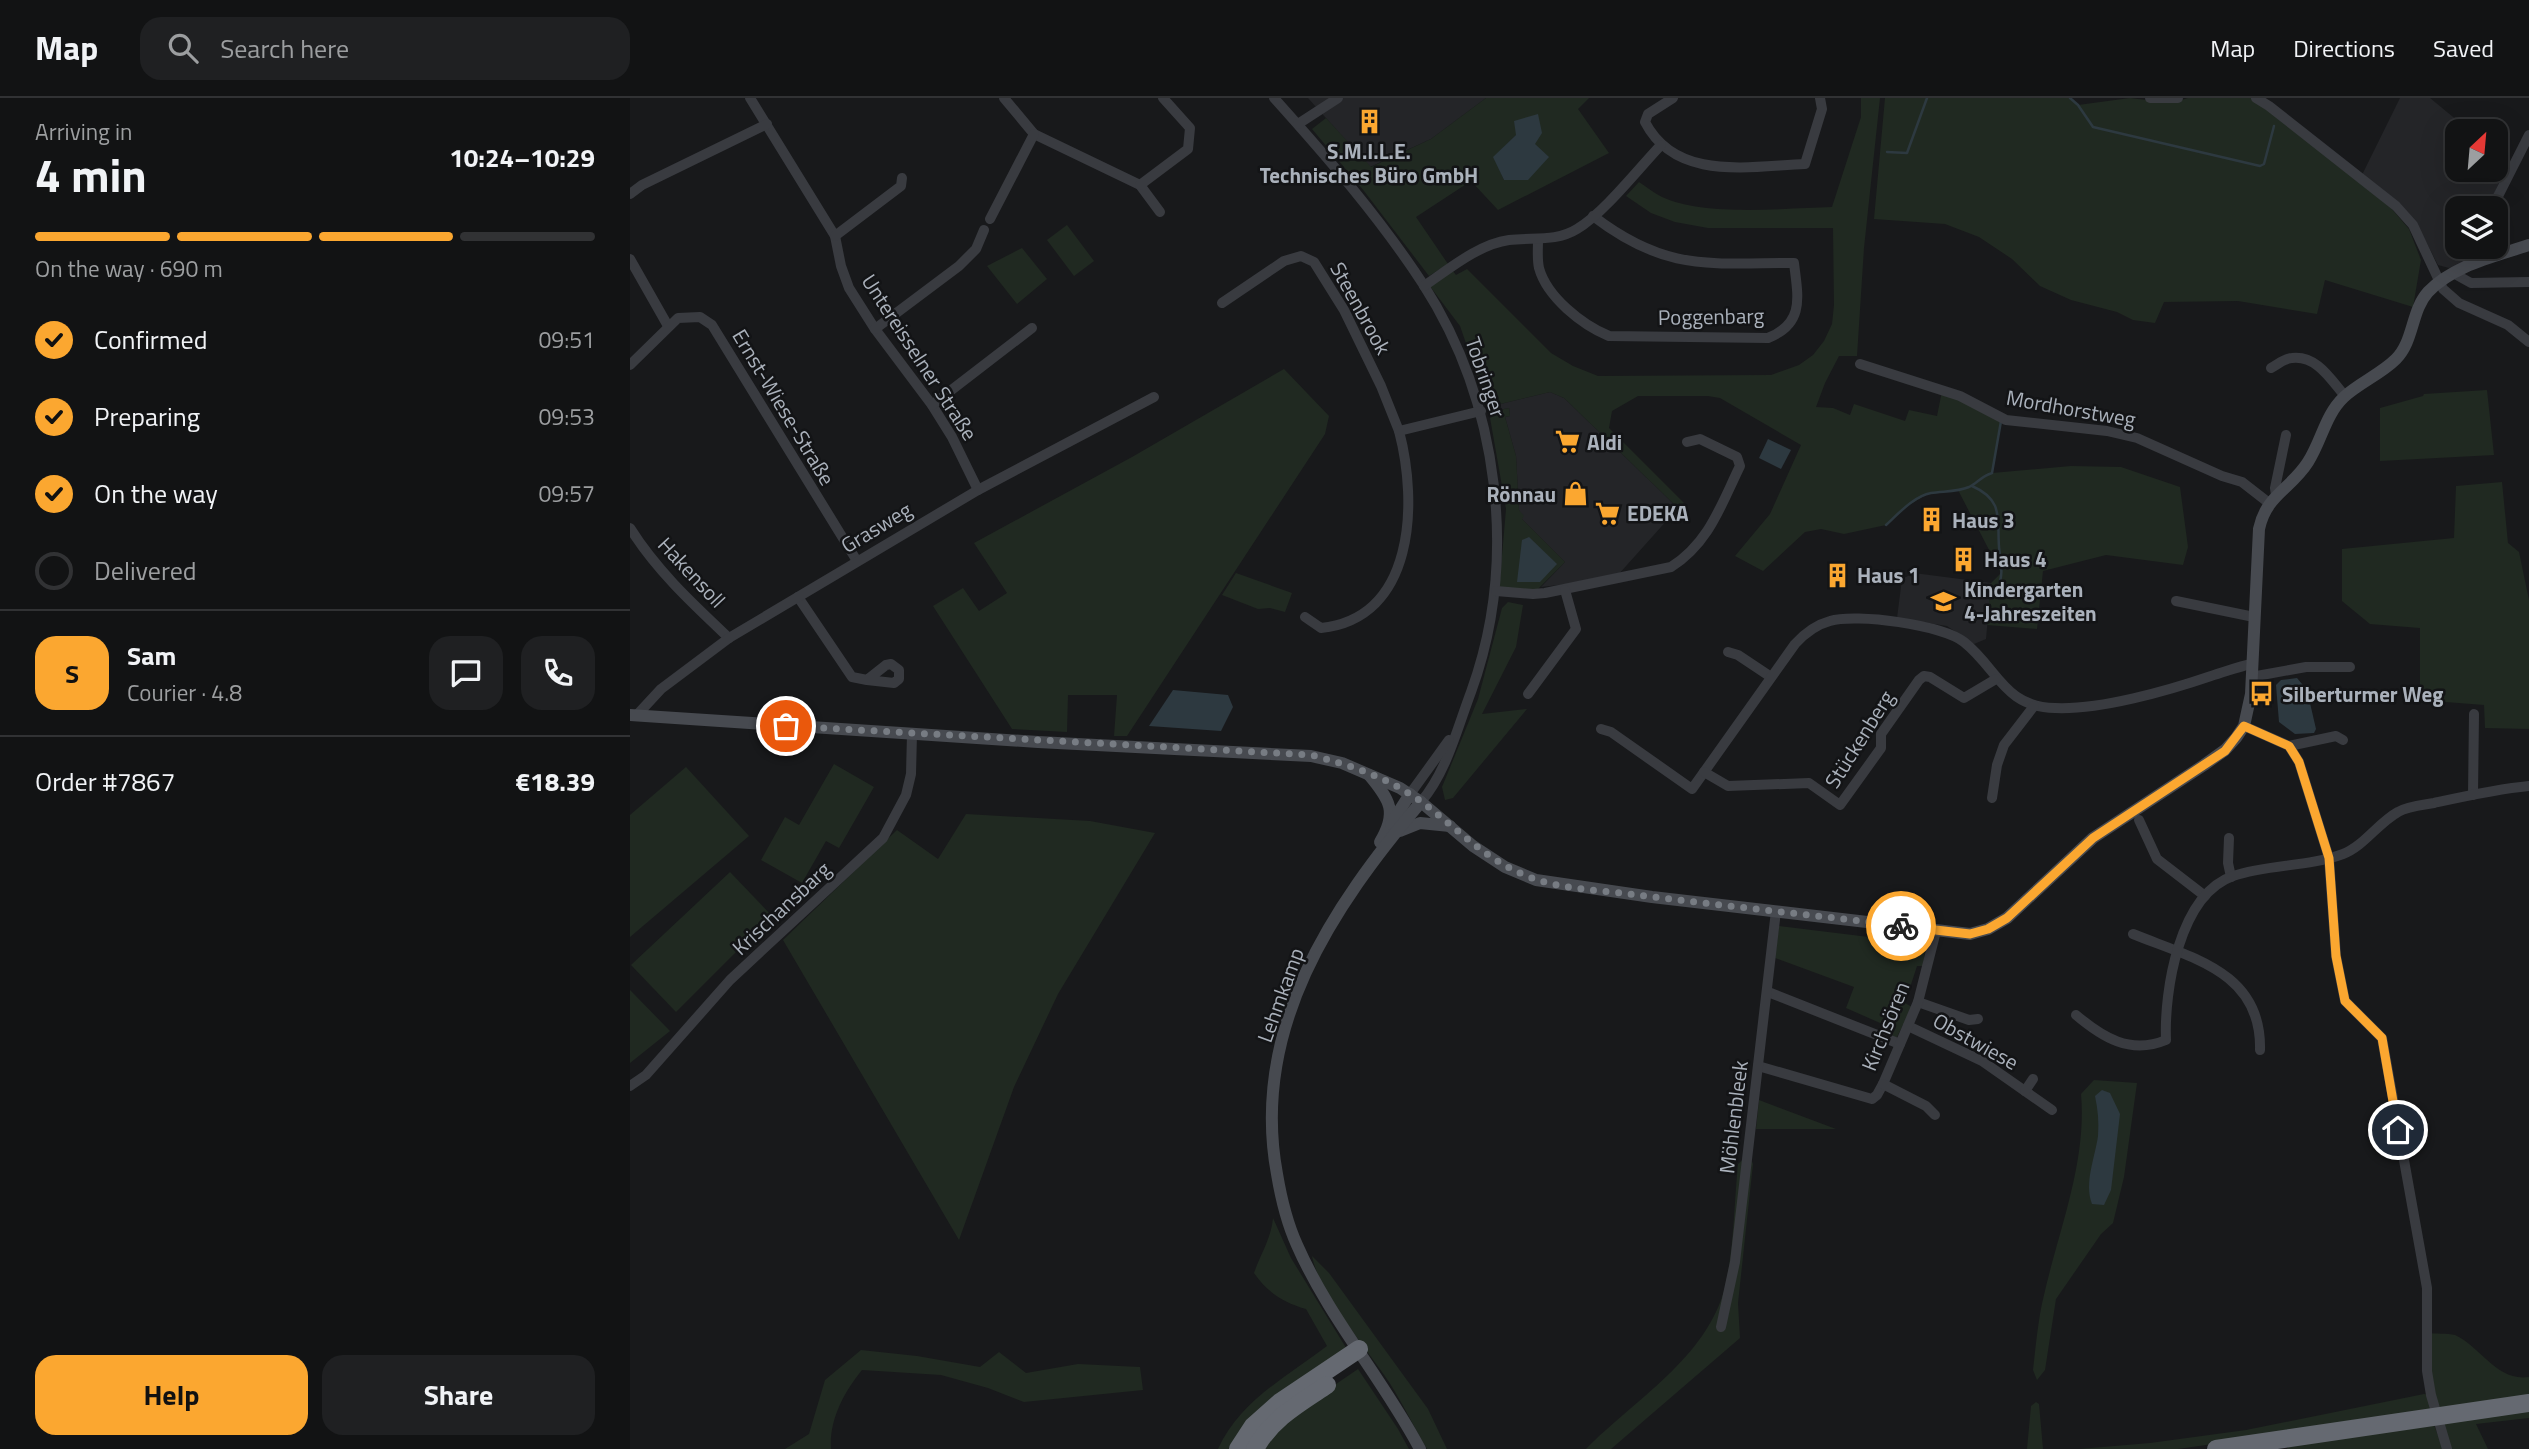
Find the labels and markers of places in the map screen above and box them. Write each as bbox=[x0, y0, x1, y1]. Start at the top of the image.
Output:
building icon: S.M.I.L.E. Technisches Büro GmbH bbox=[1355, 108, 1383, 136]
place label: S.M.I.L.E. Technisches Büro GmbH bbox=[1260, 135, 1478, 191]
place label: Aldi bbox=[1587, 426, 1622, 458]
supermarket icon: Aldi bbox=[1553, 428, 1581, 456]
place label: Rönnau bbox=[1486, 478, 1556, 510]
shop icon: Rönnau bbox=[1562, 480, 1590, 508]
place label: EDEKA bbox=[1627, 497, 1689, 529]
supermarket icon: EDEKA bbox=[1593, 499, 1621, 527]
place label: Haus 3 bbox=[1952, 504, 2015, 536]
building icon: Haus 3 bbox=[1918, 506, 1946, 534]
place label: Haus 4 bbox=[1984, 543, 2047, 575]
building icon: Haus 4 bbox=[1950, 545, 1978, 573]
place label: Haus 1 bbox=[1857, 559, 1920, 591]
building icon: Haus 1 bbox=[1823, 561, 1851, 589]
place label: Kindergarten 4-Jahreszeiten bbox=[1964, 573, 2097, 629]
school or university icon: Kindergarten 4-Jahreszeiten bbox=[1930, 587, 1958, 615]
place label: Silberturmer Weg bbox=[2282, 678, 2443, 710]
bus stop icon: Silberturmer Weg bbox=[2248, 680, 2276, 708]
pin bbox=[756, 696, 816, 756]
pin bbox=[2368, 1100, 2428, 1160]

